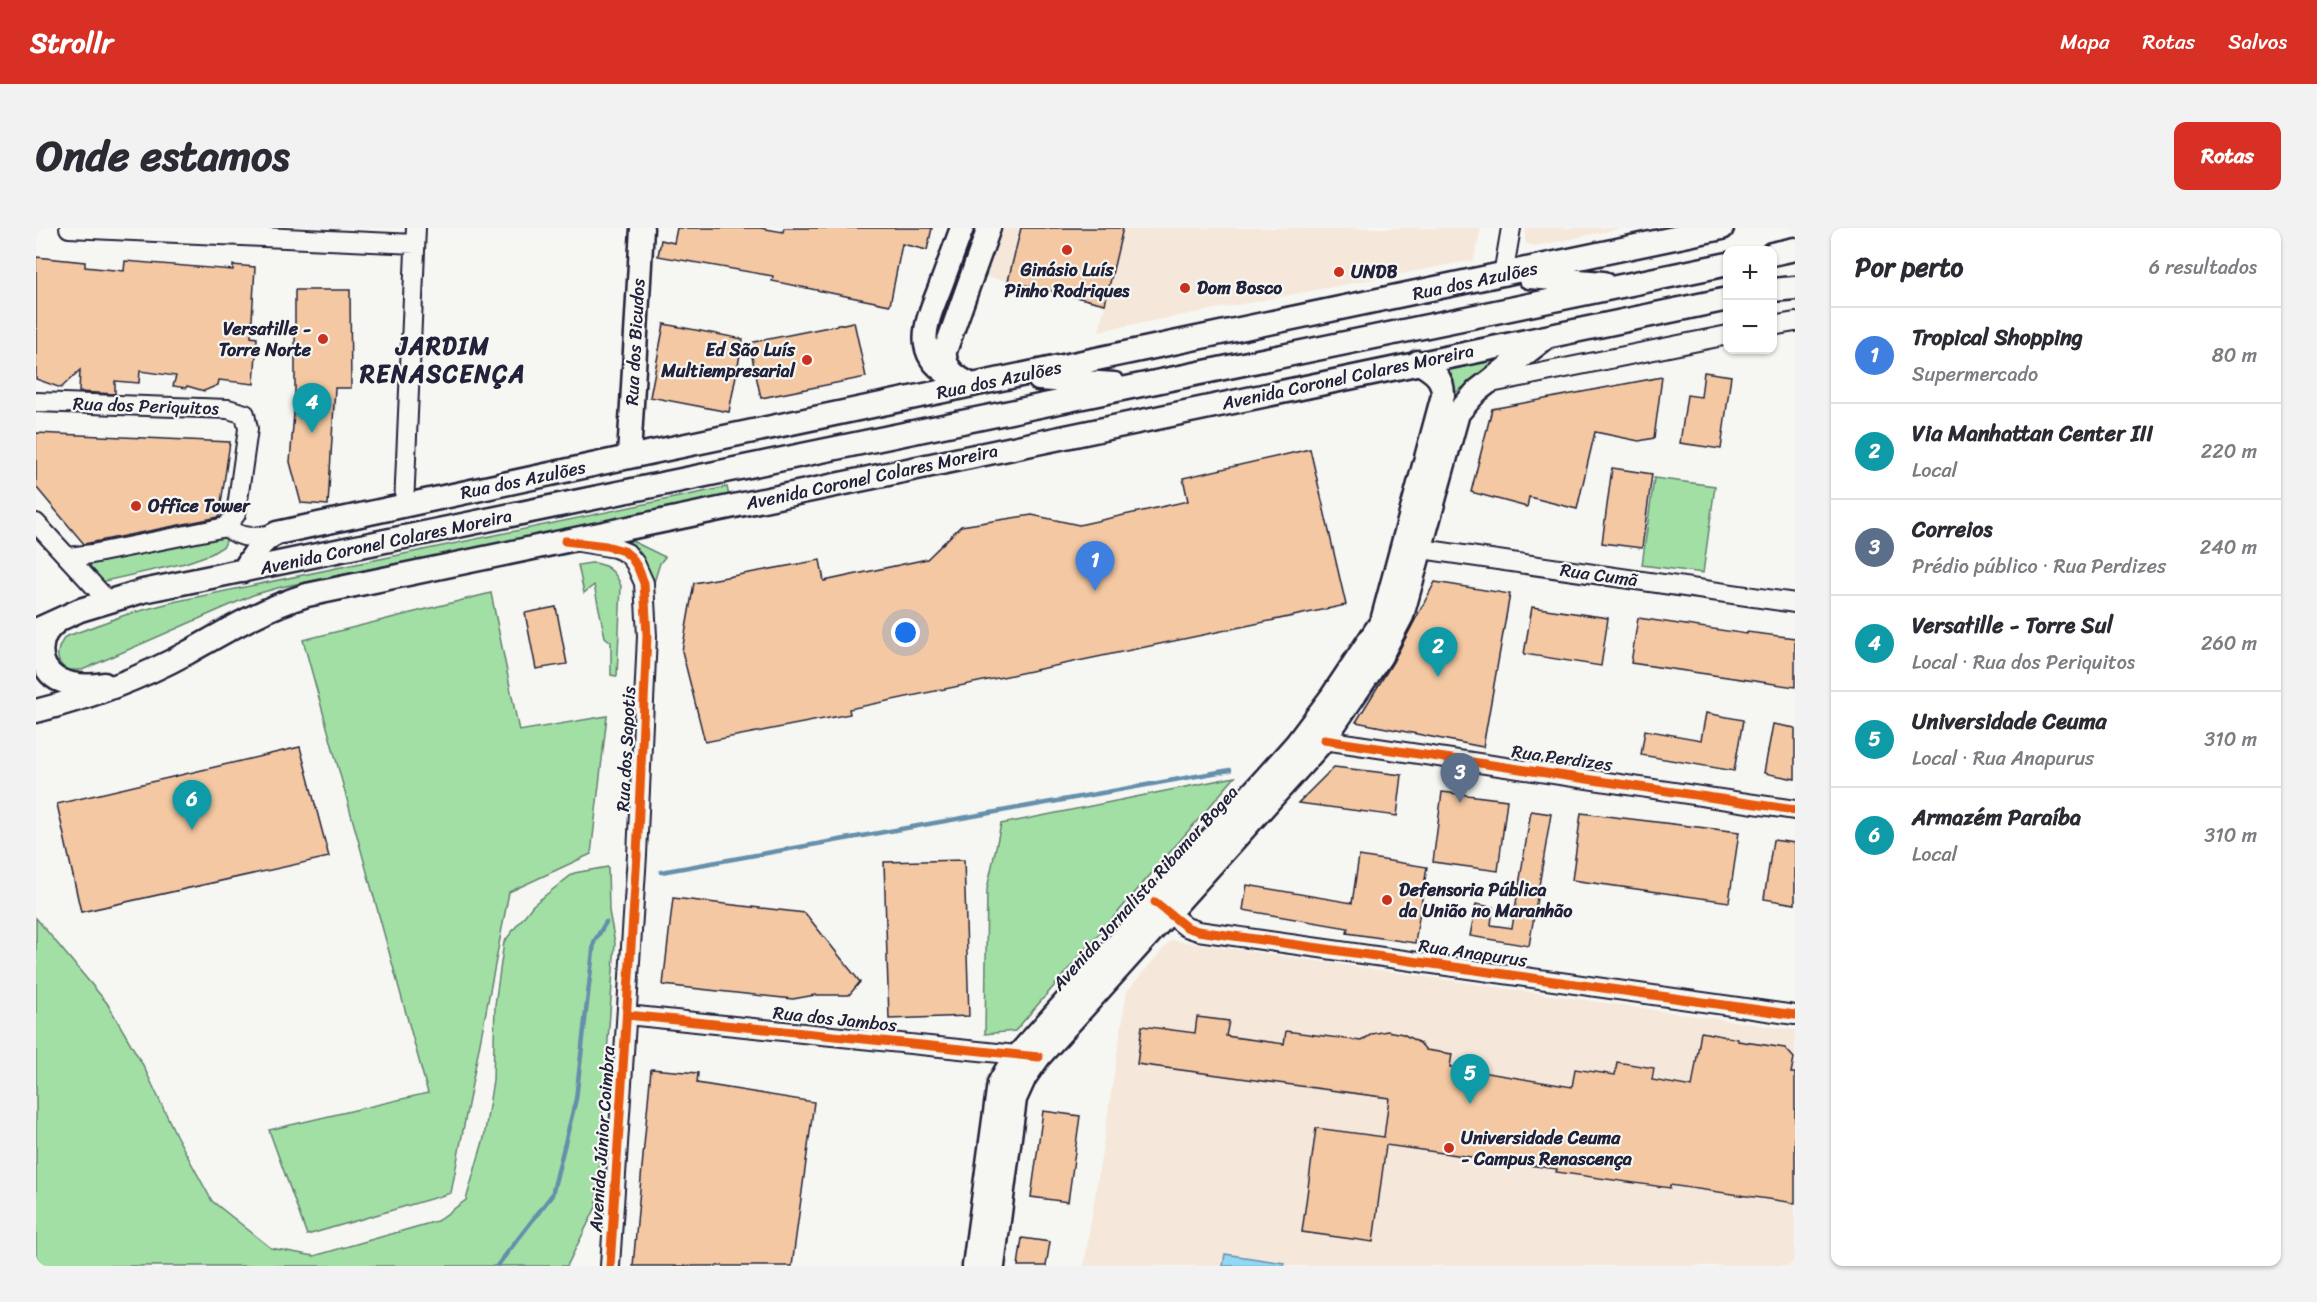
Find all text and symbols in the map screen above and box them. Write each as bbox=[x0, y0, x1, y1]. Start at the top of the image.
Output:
text: Strollr bbox=[30, 18, 113, 67]
text: Mapa bbox=[2060, 23, 2109, 61]
text: Rotas bbox=[2142, 23, 2195, 61]
text: Salvos bbox=[2228, 23, 2287, 61]
text: Onde estamos bbox=[36, 119, 290, 193]
button: Rotas bbox=[2174, 122, 2281, 190]
marker: Ginásio Luís Pinho Rodriques bbox=[1060, 243, 1074, 257]
text: Por perto bbox=[1855, 244, 1963, 290]
map controls bbox=[1723, 246, 1777, 354]
button: + bbox=[1723, 246, 1777, 300]
text: 6 resultados bbox=[2149, 250, 2257, 285]
street label: Rua dos Azulões bbox=[1409, 252, 1541, 310]
place label: Ginásio Luís Pinho Rodriques bbox=[1005, 254, 1130, 307]
place label: UNDB bbox=[1351, 256, 1398, 288]
marker: UNDB bbox=[1332, 265, 1346, 279]
place label: Dom Bosco bbox=[1197, 272, 1282, 304]
street label: Rua dos Bicudos bbox=[616, 277, 654, 406]
marker: Dom Bosco bbox=[1178, 281, 1192, 295]
button: − bbox=[1723, 300, 1777, 354]
place label: Versatille - Torre Norte bbox=[219, 313, 312, 366]
text: Tropical Shopping bbox=[1912, 318, 2083, 357]
district label: JARDIM RENASCENÇA bbox=[359, 325, 526, 395]
marker: Versatille - Torre Norte bbox=[316, 332, 330, 346]
place label: Ed São Luís Multiempresarial bbox=[660, 334, 796, 387]
street label: Avenida Coronel Colares Moreira bbox=[1218, 335, 1477, 420]
text: 1 bbox=[1870, 338, 1879, 373]
text: 80 m bbox=[2212, 338, 2257, 373]
street label: Rua dos Azulões bbox=[933, 351, 1065, 409]
marker: Ed São Luís Multiempresarial bbox=[800, 353, 814, 367]
text: Supermercado bbox=[1912, 357, 2038, 392]
pin: 4 bbox=[292, 384, 332, 433]
street label: Rua dos Periquitos bbox=[73, 387, 220, 425]
text: Via Manhattan Center III bbox=[1912, 414, 2153, 453]
text: 2 bbox=[1869, 434, 1880, 469]
text: 220 m bbox=[2201, 434, 2257, 469]
street label: Avenida Coronel Colares Moreira bbox=[742, 435, 1001, 520]
street label: Rua dos Azulões bbox=[457, 451, 589, 509]
text: Local bbox=[1912, 453, 1957, 488]
place label: Office Tower bbox=[148, 490, 251, 522]
marker: Office Tower bbox=[129, 499, 143, 513]
street label: Avenida Coronel Colares Moreira bbox=[256, 500, 515, 585]
text: Correios bbox=[1912, 510, 1993, 549]
text: 3 bbox=[1869, 530, 1880, 565]
text: 240 m bbox=[2200, 530, 2257, 565]
pin: 1 bbox=[1076, 542, 1114, 591]
text: Prédio público · Rua Perdizes bbox=[1912, 549, 2166, 584]
street label: Rua Cumã bbox=[1558, 554, 1641, 596]
text: Versatille - Torre Sul bbox=[1912, 606, 2113, 645]
your location bbox=[891, 618, 920, 647]
text: 4 bbox=[1868, 626, 1881, 661]
text: 260 m bbox=[2201, 626, 2257, 661]
pin: 2 bbox=[1418, 628, 1458, 677]
text: Local · Rua dos Periquitos bbox=[1912, 645, 2135, 680]
street label: Rua dos Sapotis bbox=[607, 685, 645, 813]
text: Universidade Ceuma bbox=[1912, 702, 2107, 741]
text: 5 bbox=[1868, 722, 1881, 757]
text: 310 m bbox=[2204, 722, 2257, 757]
street label: Rua Perdizes bbox=[1510, 735, 1615, 781]
text: Local · Rua Anapurus bbox=[1912, 741, 2094, 776]
pin: 3 bbox=[1440, 754, 1480, 803]
street label: Avenida Jornalista Ribamar Bogea bbox=[1043, 778, 1246, 999]
pin: 6 bbox=[172, 780, 212, 830]
text: Armazém Paraíba bbox=[1912, 798, 2081, 837]
text: 6 bbox=[1869, 818, 1880, 853]
text: 310 m bbox=[2204, 818, 2257, 853]
text: Local bbox=[1912, 837, 1957, 872]
place label: Defensoria Pública da União no Maranhão bbox=[1399, 874, 1573, 927]
marker: Defensoria Pública da União no Maranhão bbox=[1380, 893, 1394, 907]
street label: Rua Anapurus bbox=[1417, 930, 1530, 977]
street label: Rua dos Jambos bbox=[772, 997, 899, 1041]
street label: Avenida Júnior Coimbra bbox=[579, 1044, 625, 1234]
pin: 5 bbox=[1450, 1054, 1490, 1104]
place label: Universidade Ceuma - Campus Renascença bbox=[1461, 1122, 1633, 1175]
marker: Universidade Ceuma - Campus Renascença bbox=[1442, 1141, 1456, 1155]

